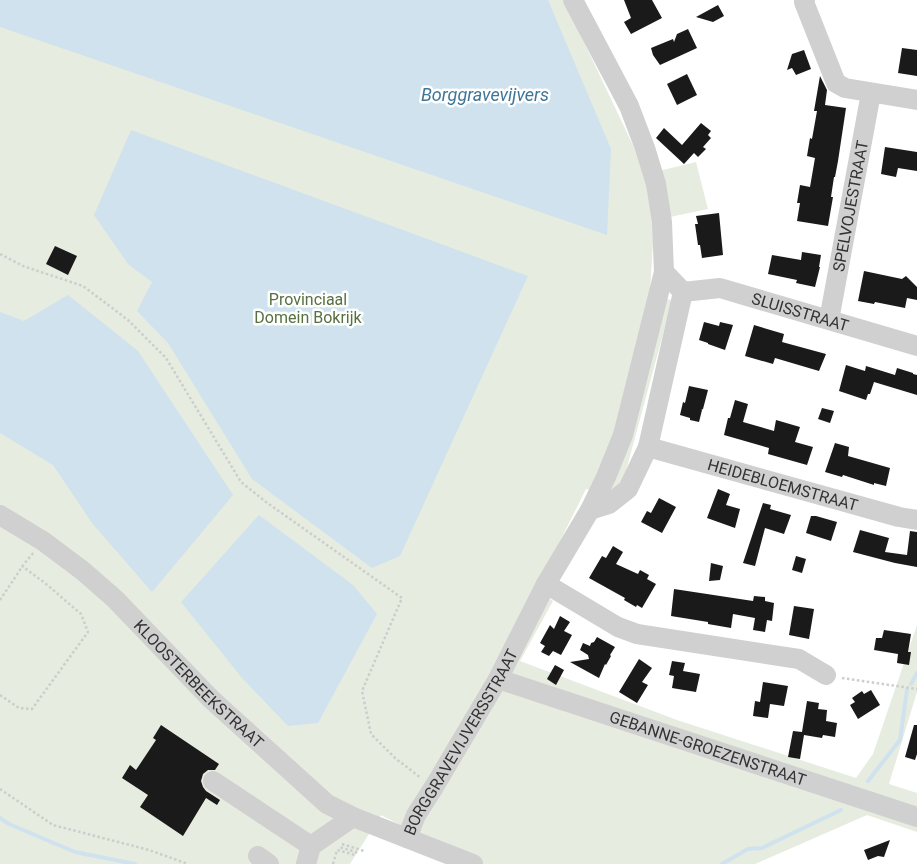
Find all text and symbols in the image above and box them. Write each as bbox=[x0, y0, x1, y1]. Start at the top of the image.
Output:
water label: Borggravevijvers bbox=[421, 84, 549, 105]
street label: SPELVOJESTRAAT bbox=[829, 138, 872, 273]
street label: SLUISSTRAAT bbox=[750, 288, 852, 335]
park label: Provinciaal Domein Bokrijk bbox=[254, 290, 363, 327]
street label: HEIDEBLOEMSTRAAT bbox=[706, 455, 860, 515]
street label: KLOOSTERBEEKSTRAAT bbox=[130, 615, 268, 752]
street label: BORGGRAVEVIJVERSSTRAAT bbox=[400, 645, 521, 838]
street label: GEBANNE-GROEZENSTRAAT bbox=[607, 707, 809, 790]

